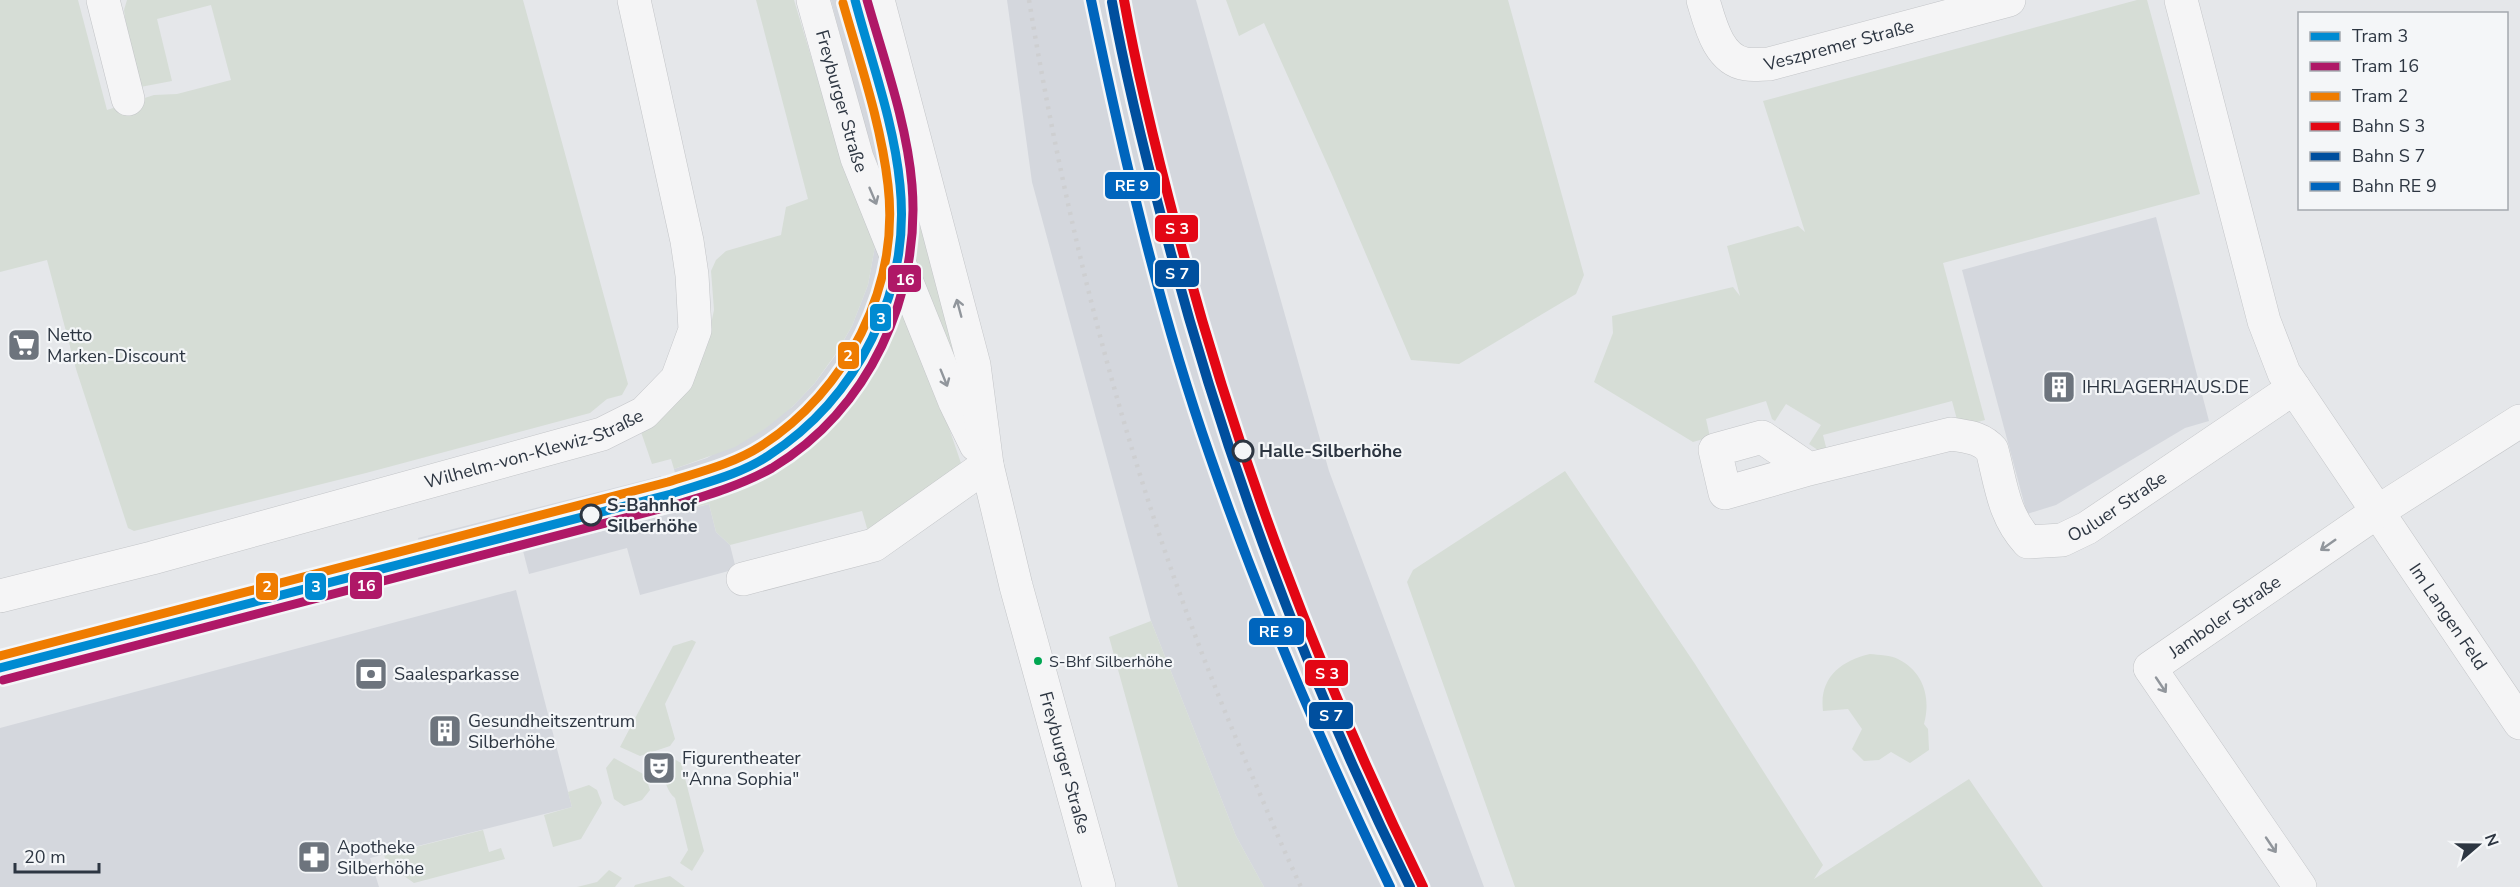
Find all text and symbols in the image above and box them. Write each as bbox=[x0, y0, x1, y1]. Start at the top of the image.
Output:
legend bbox=[2298, 12, 2508, 210]
street label: Veszpremer Straße bbox=[1760, 14, 1917, 77]
text: Tram 3 bbox=[2352, 24, 2408, 48]
street label: Freyburger Straße bbox=[810, 27, 874, 176]
text: Tram 16 bbox=[2352, 54, 2419, 78]
text: Tram 2 bbox=[2352, 84, 2408, 108]
text: Bahn S 3 bbox=[2352, 114, 2425, 138]
text: Bahn S 7 bbox=[2352, 144, 2425, 168]
line badge: RE 9 bbox=[1104, 171, 1161, 200]
text: Bahn RE 9 bbox=[2352, 174, 2437, 198]
text: RE 9 bbox=[1115, 175, 1149, 197]
one-way arrow bbox=[868, 187, 879, 205]
line badge: S 3 bbox=[1154, 214, 1199, 243]
text: S 3 bbox=[1165, 218, 1189, 240]
line badge: S 7 bbox=[1154, 259, 1200, 288]
text: S 7 bbox=[1165, 263, 1189, 285]
line badge: 16 bbox=[887, 264, 922, 293]
text: 16 bbox=[895, 269, 915, 291]
one-way arrow bbox=[953, 299, 965, 318]
line badge: 3 bbox=[869, 303, 892, 332]
text: 3 bbox=[876, 308, 886, 330]
place label: Netto Marken-Discount bbox=[47, 323, 186, 368]
supermarket icon: Netto Marken-Discount bbox=[6, 327, 42, 363]
line badge: 2 bbox=[837, 341, 860, 370]
text: 2 bbox=[843, 345, 853, 367]
one-way arrow bbox=[939, 368, 950, 386]
building icon: IHRLAGERHAUS.DE bbox=[2041, 369, 2077, 405]
place label: IHRLAGERHAUS.DE bbox=[2082, 375, 2249, 399]
street label: Wilhelm-von-Klewiz-Straße bbox=[422, 403, 647, 494]
place label: Halle-Silberhöhe bbox=[1259, 439, 1402, 463]
marker: Halle-Silberhöhe bbox=[1232, 440, 1254, 462]
street label: Ouluer Straße bbox=[2063, 466, 2171, 548]
place label: S-Bahnhof Silberhöhe bbox=[607, 493, 698, 538]
marker: S-Bahnhof Silberhöhe bbox=[580, 504, 602, 526]
one-way arrow bbox=[2321, 539, 2337, 551]
street label: Im Langen Feld bbox=[2404, 558, 2493, 675]
street label: Jamboler Straße bbox=[2163, 570, 2285, 664]
line badge: 16 bbox=[349, 571, 383, 600]
line badge: 2 bbox=[255, 572, 279, 601]
line badge: 3 bbox=[304, 572, 327, 601]
text: 16 bbox=[356, 575, 376, 597]
text: 2 bbox=[262, 576, 272, 598]
text: 3 bbox=[311, 576, 321, 598]
line badge: RE 9 bbox=[1248, 617, 1305, 646]
text: RE 9 bbox=[1259, 621, 1293, 643]
place label: S-Bhf Silberhöhe bbox=[1049, 651, 1172, 673]
marker: S-Bhf Silberhöhe bbox=[1032, 655, 1044, 667]
bank icon: Saalesparkasse bbox=[353, 656, 389, 692]
line badge: S 3 bbox=[1304, 659, 1349, 687]
place label: Saalesparkasse bbox=[394, 662, 519, 686]
text: S 3 bbox=[1315, 663, 1339, 685]
one-way arrow bbox=[2155, 676, 2167, 692]
street label: Freyburger Straße bbox=[1034, 689, 1096, 837]
line badge: S 7 bbox=[1308, 701, 1354, 730]
text: S 7 bbox=[1319, 705, 1343, 727]
place label: Gesundheitszentrum Silberhöhe bbox=[468, 709, 635, 754]
building icon: Gesundheitszentrum Silberhöhe bbox=[427, 713, 463, 749]
place label: Figurentheater "Anna Sophia" bbox=[682, 746, 801, 791]
theatre icon: Figurentheater "Anna Sophia" bbox=[641, 750, 677, 786]
north arrow bbox=[2448, 815, 2508, 875]
text: N bbox=[2479, 831, 2504, 850]
place label: Apotheke Silberhöhe bbox=[337, 835, 424, 880]
scale bar bbox=[15, 836, 99, 874]
one-way arrow bbox=[2265, 837, 2277, 853]
pharmacy icon: Apotheke Silberhöhe bbox=[296, 839, 332, 875]
text: 20 m bbox=[24, 845, 66, 869]

